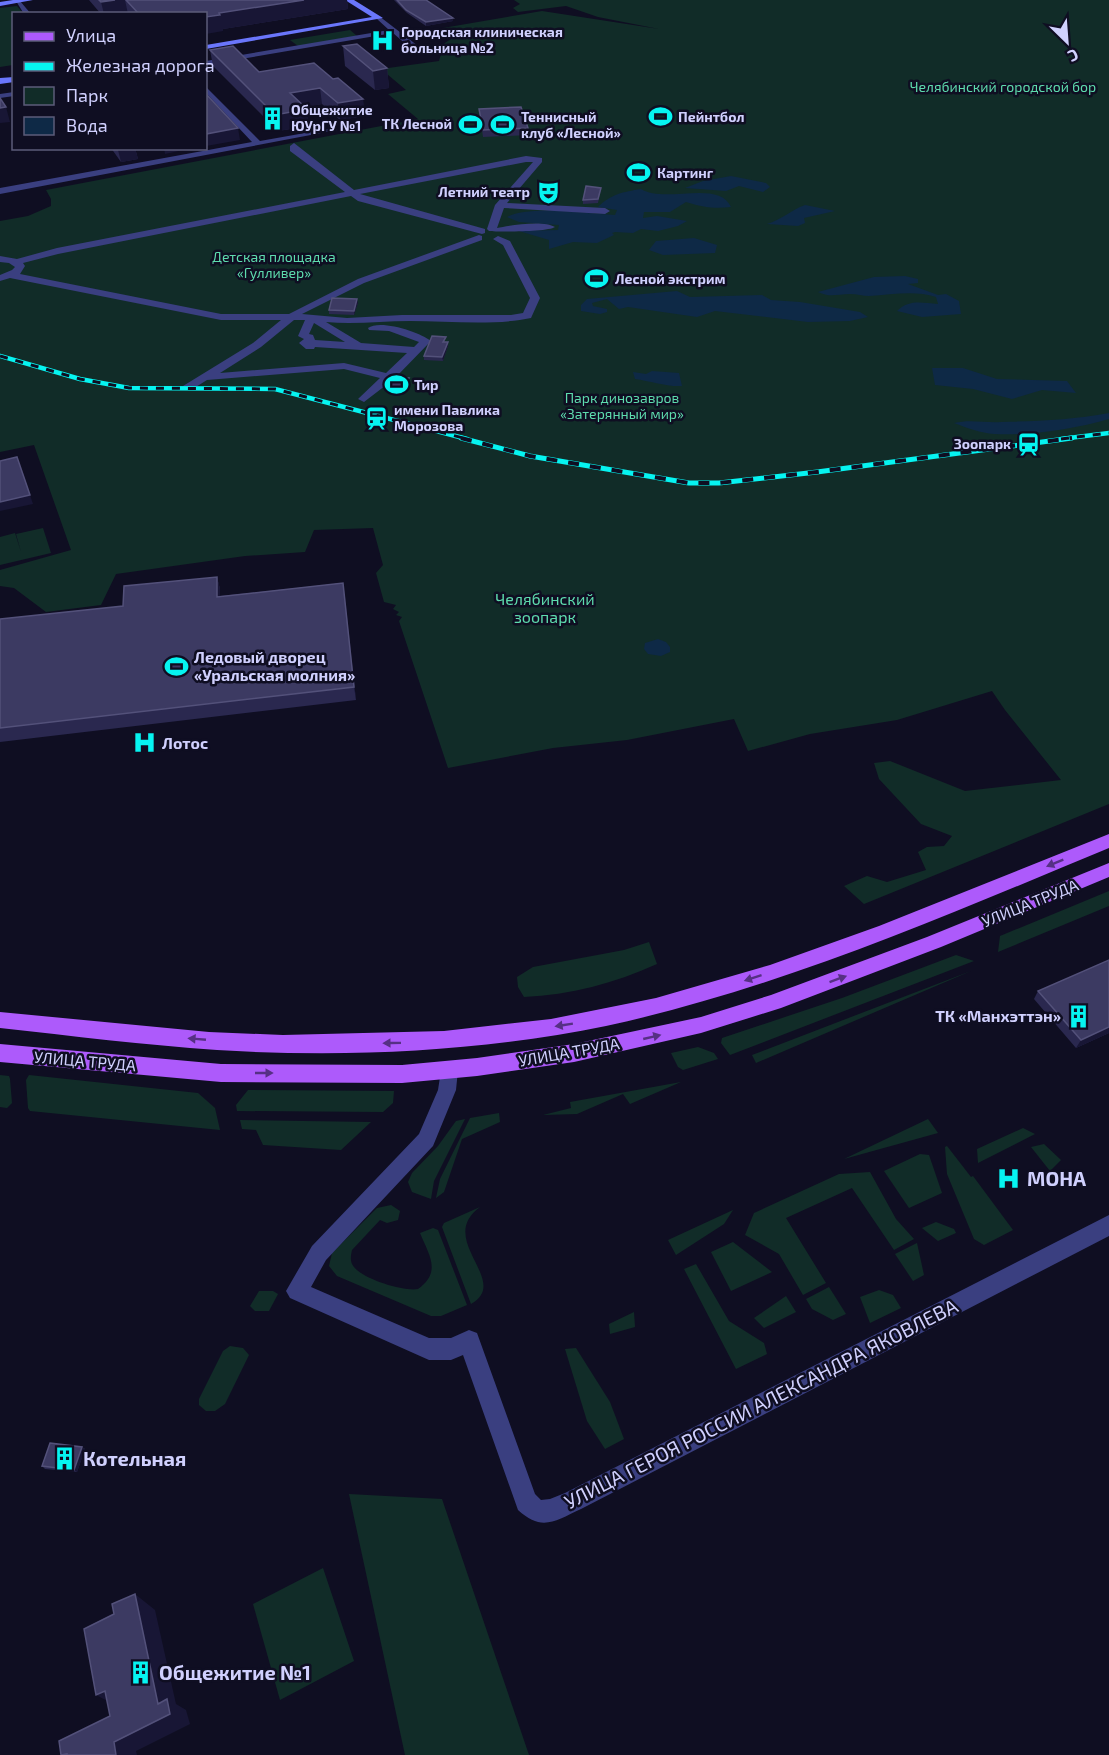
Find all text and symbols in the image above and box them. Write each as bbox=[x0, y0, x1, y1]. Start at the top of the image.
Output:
legend bbox=[12, 12, 207, 150]
north arrow bbox=[1037, 12, 1097, 72]
place label: Городская клиническая больница №2 bbox=[401, 23, 563, 56]
text: Улица bbox=[66, 24, 116, 46]
hospital icon: Городская клиническая больница №2 bbox=[370, 27, 396, 53]
text: С bbox=[1065, 45, 1082, 67]
text: Железная дорога bbox=[66, 54, 215, 76]
park label: Челябинский городской бор bbox=[910, 78, 1096, 95]
text: Парк bbox=[66, 84, 108, 106]
place label: Общежитие ЮУрГУ №1 bbox=[291, 101, 373, 134]
sports icon: Пейнтбол bbox=[647, 104, 673, 130]
building icon: Общежитие ЮУрГУ №1 bbox=[260, 105, 286, 131]
place label: Теннисный клуб «Лесной» bbox=[521, 108, 621, 141]
place label: Пейнтбол bbox=[678, 108, 745, 125]
sports icon: ТК Лесной bbox=[457, 111, 483, 137]
sports icon: Теннисный клуб «Лесной» bbox=[490, 112, 516, 138]
text: Вода bbox=[66, 114, 108, 136]
place label: ТК Лесной bbox=[382, 115, 452, 132]
sports icon: Картинг bbox=[626, 160, 652, 186]
place label: Картинг bbox=[657, 164, 714, 181]
theatre icon: Летний театр bbox=[535, 179, 561, 205]
place label: Летний театр bbox=[438, 183, 530, 200]
park label: Детская площадка «Гулливер» bbox=[212, 248, 336, 281]
sports icon: Лесной экстрим bbox=[584, 266, 610, 292]
place label: Лесной экстрим bbox=[615, 270, 726, 287]
sports icon: Тир bbox=[383, 372, 409, 398]
place label: Тир bbox=[414, 376, 438, 393]
park label: Парк динозавров «Затерянный мир» bbox=[560, 389, 684, 422]
place label: имени Павлика Морозова bbox=[394, 401, 500, 434]
station icon: имени Павлика Морозова bbox=[363, 405, 389, 431]
station icon: Зоопарк bbox=[1016, 431, 1042, 457]
place label: Зоопарк bbox=[954, 435, 1011, 452]
park label: Челябинский зоопарк bbox=[495, 589, 595, 626]
place label: Ледовый дворец «Уральская молния» bbox=[194, 647, 355, 684]
sports icon: Ледовый дворец «Уральская молния» bbox=[163, 653, 189, 679]
hospital icon: Лотос bbox=[131, 730, 157, 756]
place label: Лотос bbox=[162, 733, 208, 752]
one-way arrow bbox=[1045, 858, 1063, 868]
street label: УЛИЦА ТРУДА bbox=[979, 875, 1081, 930]
one-way arrow bbox=[744, 974, 762, 983]
one-way arrow bbox=[829, 974, 847, 984]
building icon: ТК «Манхэттэн» bbox=[1066, 1003, 1092, 1029]
place label: ТК «Манхэттэн» bbox=[935, 1006, 1061, 1025]
one-way arrow bbox=[554, 1020, 573, 1029]
one-way arrow bbox=[643, 1032, 662, 1041]
street label: УЛИЦА ТРУДА bbox=[517, 1033, 621, 1070]
one-way arrow bbox=[187, 1034, 206, 1044]
one-way arrow bbox=[382, 1038, 401, 1048]
street label: УЛИЦА ТРУДА bbox=[33, 1047, 137, 1074]
one-way arrow bbox=[254, 1068, 273, 1078]
hospital icon: МОНА bbox=[996, 1166, 1022, 1192]
place label: МОНА bbox=[1027, 1166, 1087, 1190]
street label: УЛИЦА ГЕРОЯ РОССИИ АЛЕКСАНДРА ЯКОВЛЕВА bbox=[560, 1293, 962, 1513]
building icon: Котельная bbox=[52, 1446, 78, 1472]
place label: Котельная bbox=[83, 1446, 186, 1470]
building icon: Общежитие №1 bbox=[128, 1660, 154, 1686]
place label: Общежитие №1 bbox=[159, 1660, 311, 1684]

